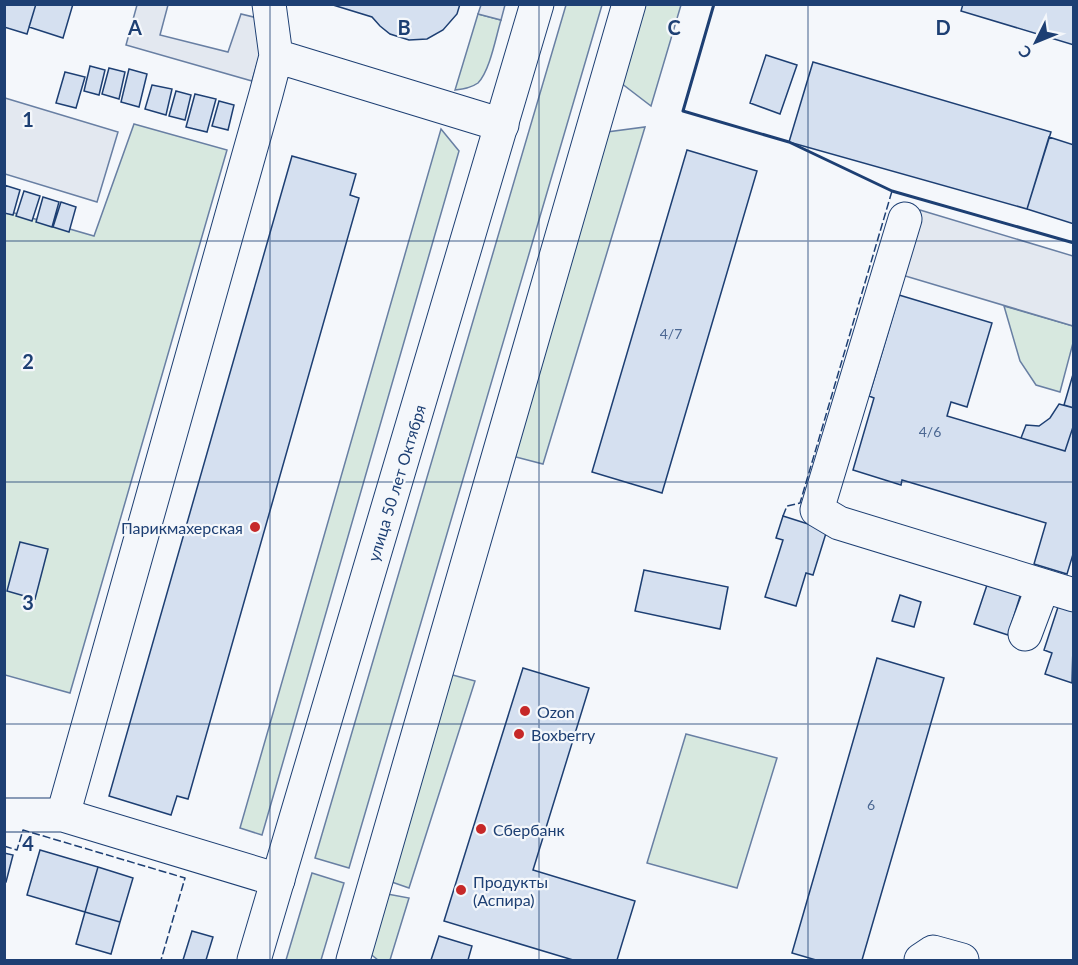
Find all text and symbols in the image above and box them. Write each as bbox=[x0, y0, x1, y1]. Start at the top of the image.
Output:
north arrow bbox=[1006, 12, 1066, 72]
text: A bbox=[127, 15, 142, 39]
text: B bbox=[397, 15, 411, 39]
text: C bbox=[667, 15, 681, 39]
text: D bbox=[935, 15, 951, 39]
text: С bbox=[1014, 42, 1035, 63]
text: 1 bbox=[22, 107, 34, 131]
house number: 4/7 bbox=[660, 325, 682, 342]
text: 2 bbox=[22, 349, 34, 373]
street label: улица 50 лет Октября bbox=[363, 402, 429, 564]
house number: 4/6 bbox=[919, 423, 941, 440]
place label: Парикмахерская bbox=[121, 518, 243, 537]
marker: Парикмахерская bbox=[248, 520, 262, 534]
text: 3 bbox=[22, 590, 34, 614]
place label: Ozon bbox=[537, 702, 575, 721]
marker: Ozon bbox=[518, 704, 532, 718]
place label: Boxberry bbox=[531, 725, 596, 744]
marker: Boxberry bbox=[512, 727, 526, 741]
house number: 6 bbox=[867, 796, 875, 813]
place label: Сбербанк bbox=[493, 820, 565, 839]
marker: Сбербанк bbox=[474, 822, 488, 836]
text: 4 bbox=[22, 831, 34, 855]
place label: Продукты (Аспира) bbox=[473, 872, 548, 909]
marker: Продукты (Аспира) bbox=[454, 883, 468, 897]

